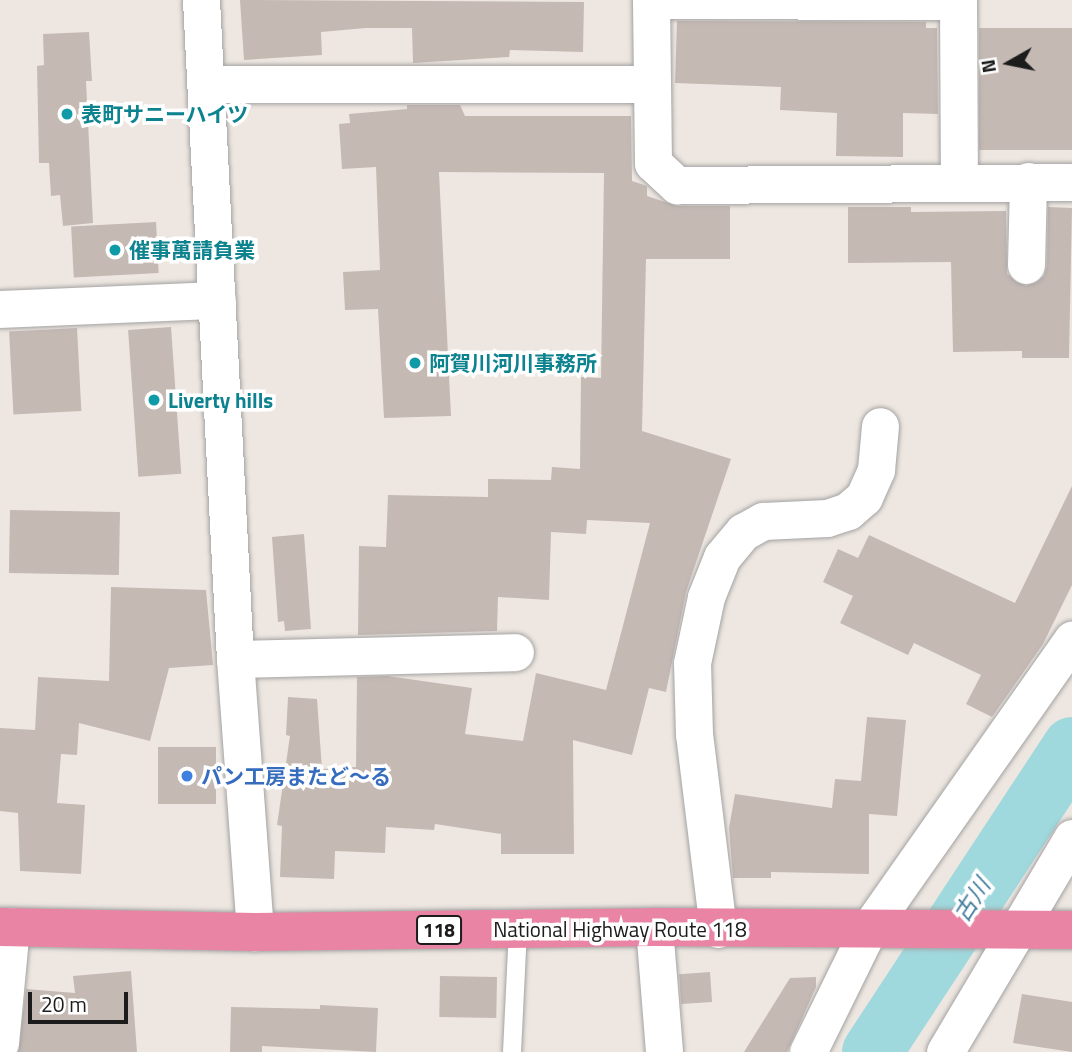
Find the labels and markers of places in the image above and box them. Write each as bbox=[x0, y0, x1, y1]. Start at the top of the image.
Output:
place label: 表町サニーハイツ bbox=[81, 101, 249, 127]
marker: 表町サニーハイツ bbox=[59, 106, 75, 122]
place label: 催事萬請負業 bbox=[129, 237, 255, 263]
marker: 催事萬請負業 bbox=[107, 242, 123, 258]
place label: 阿賀川河川事務所 bbox=[429, 350, 597, 376]
marker: 阿賀川河川事務所 bbox=[407, 355, 423, 371]
place label: Liverty hills bbox=[168, 387, 273, 413]
marker: Liverty hills bbox=[146, 392, 162, 408]
place label: パン工房またど～る bbox=[201, 763, 390, 789]
marker: パン工房またど～る bbox=[179, 768, 195, 784]

